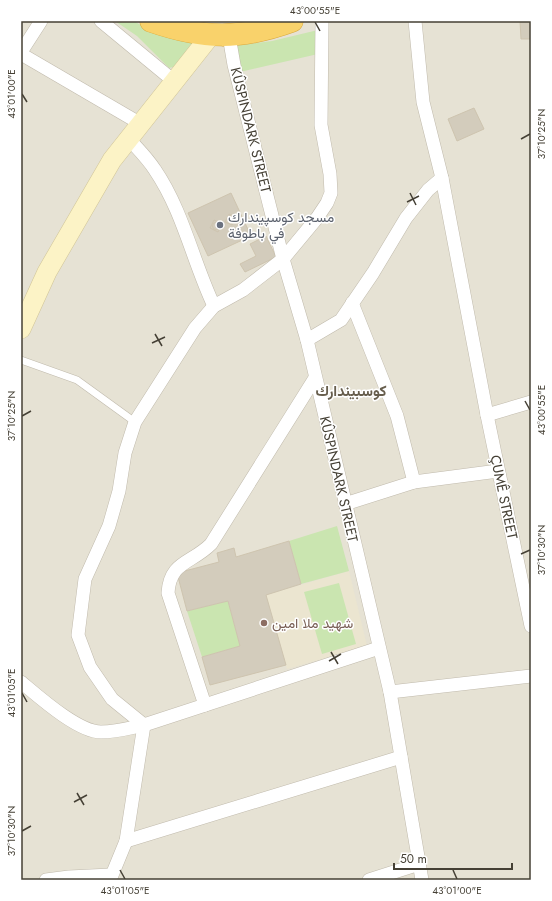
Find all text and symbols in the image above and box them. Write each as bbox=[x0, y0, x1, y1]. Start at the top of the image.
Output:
text: 43°00'55"E bbox=[290, 3, 340, 18]
street label: KÛSPINDARK STREET bbox=[226, 65, 276, 195]
text: 43°01'00"E bbox=[4, 69, 19, 119]
text: 37°10'25"N bbox=[534, 109, 549, 159]
place label: مسجد كوسپيندارك في باطوفة bbox=[228, 207, 334, 245]
marker: مسجد كوسپيندارك في باطوفة bbox=[215, 220, 225, 230]
district label: كوسبيندارك bbox=[315, 380, 387, 402]
text: 43°00'55"E bbox=[534, 385, 549, 435]
text: 37°10'25"N bbox=[4, 391, 19, 441]
street label: KÛSPINDARK STREET bbox=[315, 414, 363, 544]
street label: ÇUMÊ STREET bbox=[485, 453, 523, 541]
text: 37°10'30"N bbox=[534, 525, 549, 575]
place label: شهيد ملا امين bbox=[272, 613, 353, 633]
marker: شهيد ملا امين bbox=[259, 618, 269, 628]
text: 43°01'05"E bbox=[4, 668, 19, 718]
text: 37°10'30"N bbox=[4, 806, 19, 856]
scale bar bbox=[394, 845, 512, 871]
text: 50 m bbox=[400, 850, 427, 868]
text: 43°01'05"E bbox=[100, 883, 150, 898]
text: 43°01'00"E bbox=[432, 883, 482, 898]

